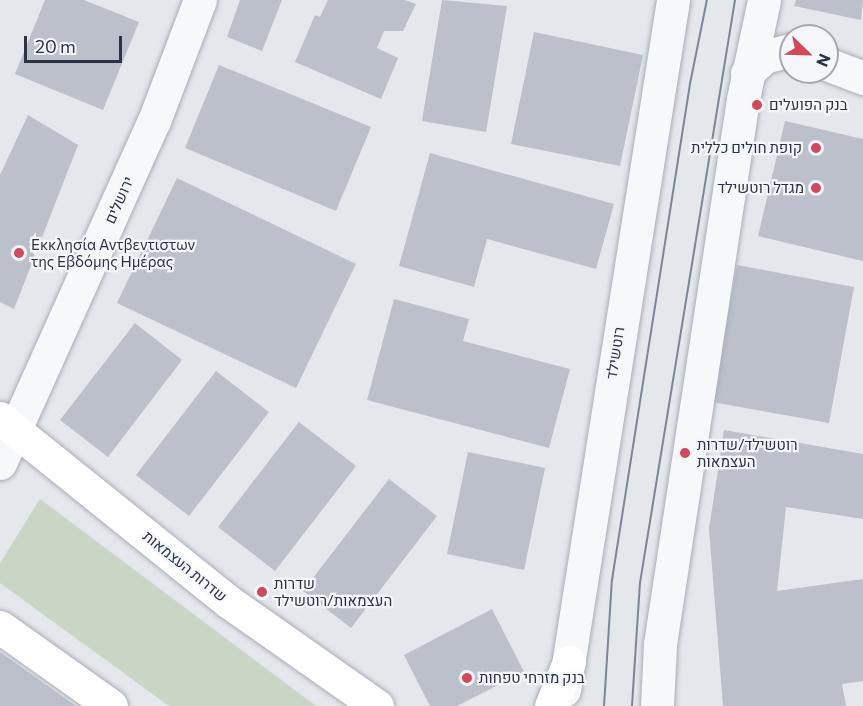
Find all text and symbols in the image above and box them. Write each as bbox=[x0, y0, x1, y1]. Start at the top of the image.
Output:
scale bar bbox=[27, 24, 124, 62]
north arrow bbox=[779, 24, 839, 84]
text: 20 m bbox=[35, 35, 76, 57]
text: N bbox=[813, 51, 835, 70]
place label: בנק הפועלים bbox=[769, 96, 848, 114]
marker: בנק הפועלים bbox=[750, 98, 764, 112]
place label: קופת חולים כללית bbox=[691, 139, 802, 157]
marker: קופת חולים כללית bbox=[807, 139, 825, 157]
street label: ירושלים bbox=[101, 174, 137, 226]
place label: מגדל רוטשילד bbox=[717, 179, 804, 197]
marker: מגדל רוטשילד bbox=[809, 181, 823, 195]
place label: Εκκλησία Αντβεντιστων της Εβδόμης Ημέρας bbox=[31, 235, 195, 270]
marker: Εκκλησία Αντβεντιστων της Εβδόμης Ημέρας bbox=[12, 246, 26, 260]
street label: רוטשילד bbox=[602, 325, 628, 381]
place label: רוטשילד/שדרות העצמאות bbox=[697, 435, 798, 470]
marker: רוטשילד/שדרות העצמאות bbox=[678, 446, 692, 460]
street label: שדרות העצמאות bbox=[140, 527, 230, 605]
place label: שדרות העצמאות/רוטשילד bbox=[274, 574, 392, 609]
marker: שדרות העצמאות/רוטשילד bbox=[255, 585, 269, 599]
place label: בנק מזרחי טפחות bbox=[479, 669, 585, 687]
marker: בנק מזרחי טפחות bbox=[460, 671, 474, 685]

